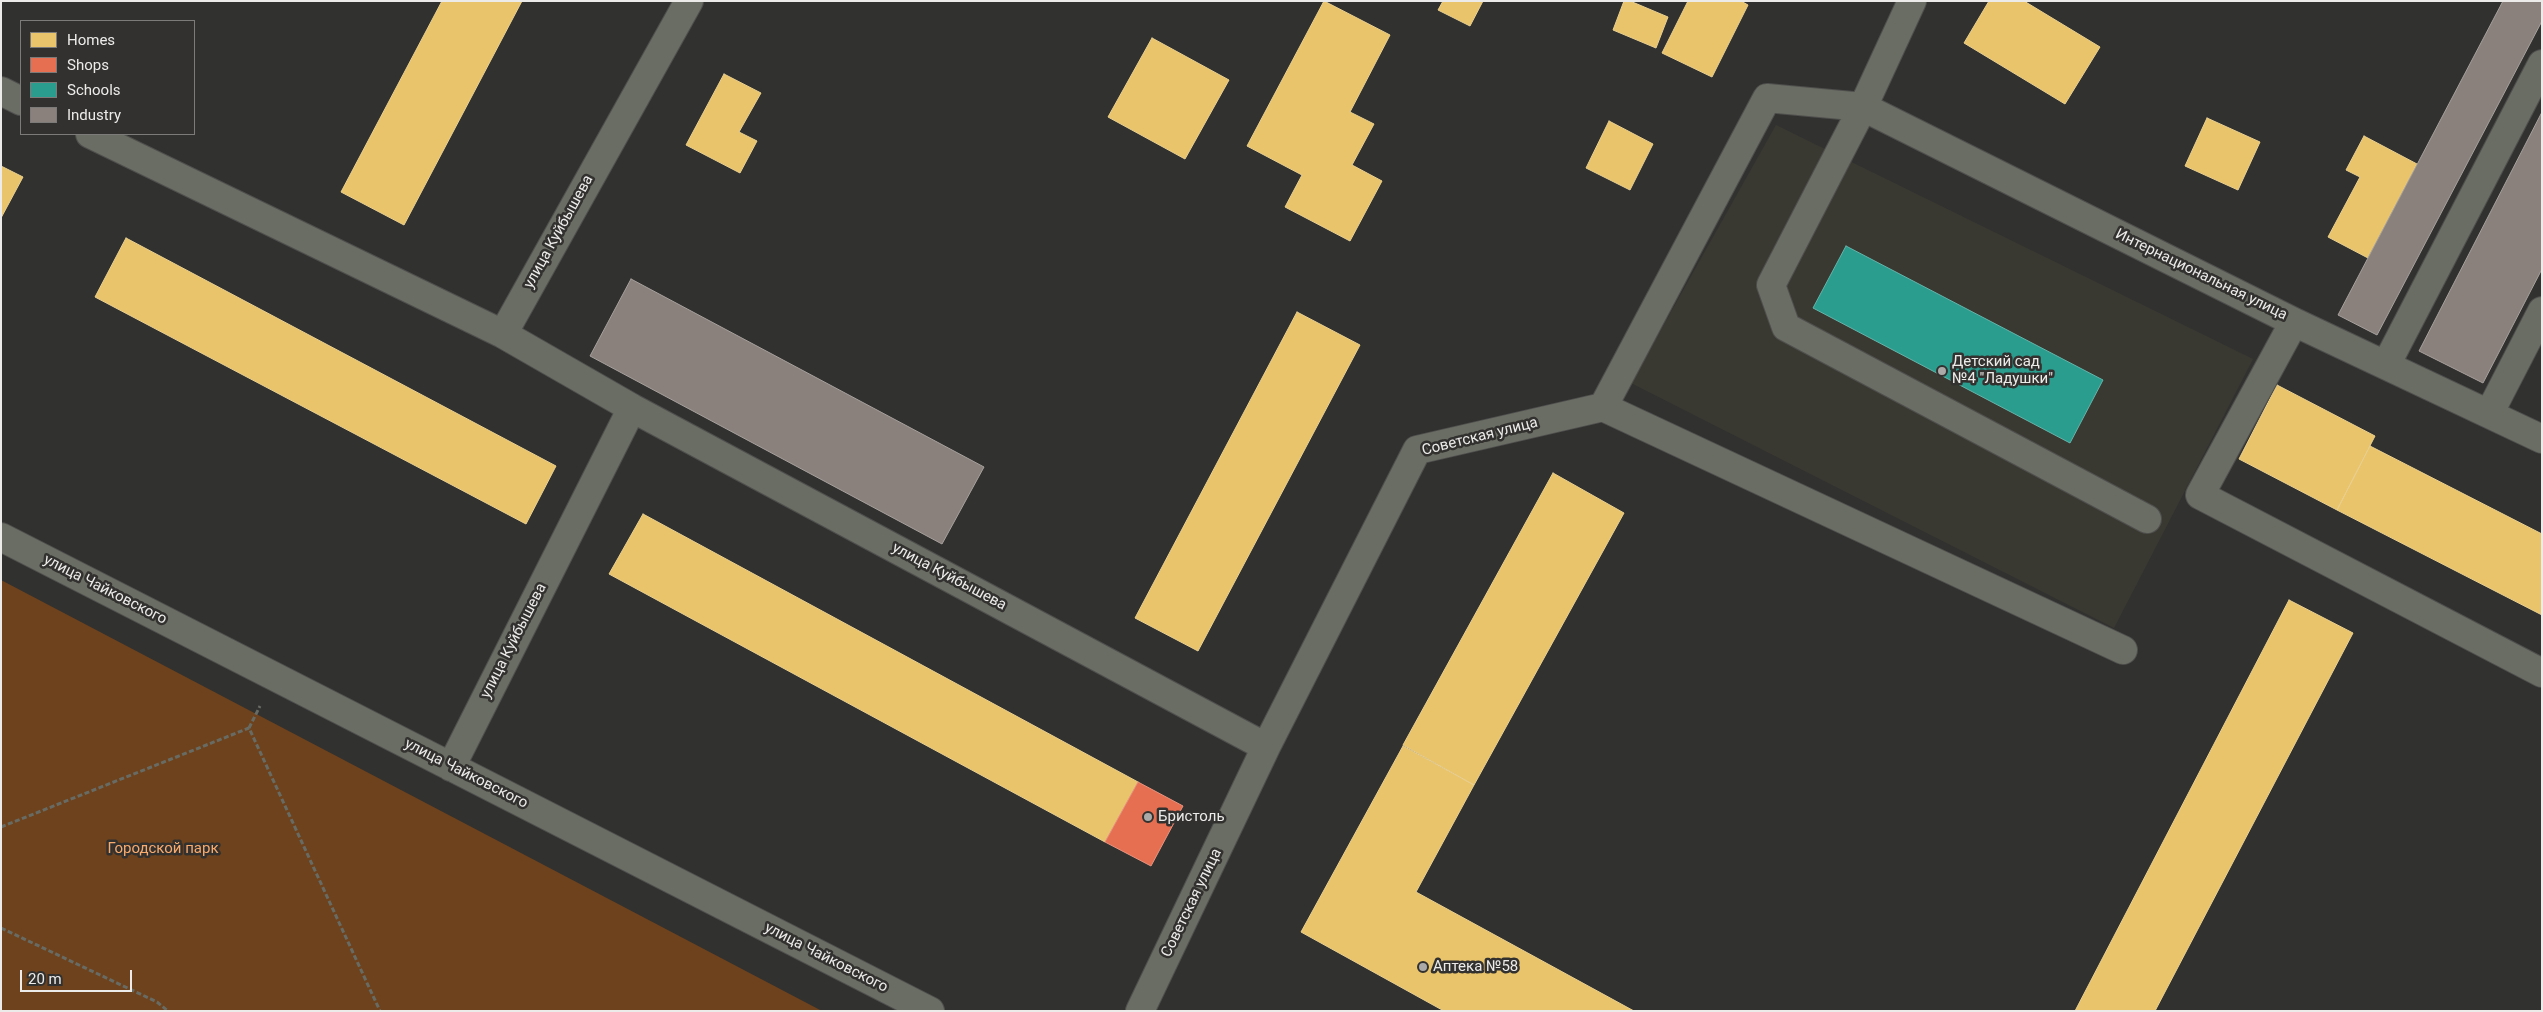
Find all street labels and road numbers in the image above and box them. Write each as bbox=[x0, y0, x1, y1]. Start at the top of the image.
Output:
street label: улица Куйбышева bbox=[520, 172, 598, 292]
street label: Интернациональная улица bbox=[2112, 226, 2290, 324]
street label: Советская улица bbox=[1420, 414, 1540, 460]
street label: улица Куйбышева bbox=[889, 539, 1009, 615]
street label: улица Чайковского bbox=[40, 551, 170, 629]
street label: улица Куйбышева bbox=[477, 580, 551, 702]
street label: улица Чайковского bbox=[401, 735, 531, 813]
street label: Советская улица bbox=[1158, 846, 1226, 960]
street label: улица Чайковского bbox=[761, 919, 891, 997]

